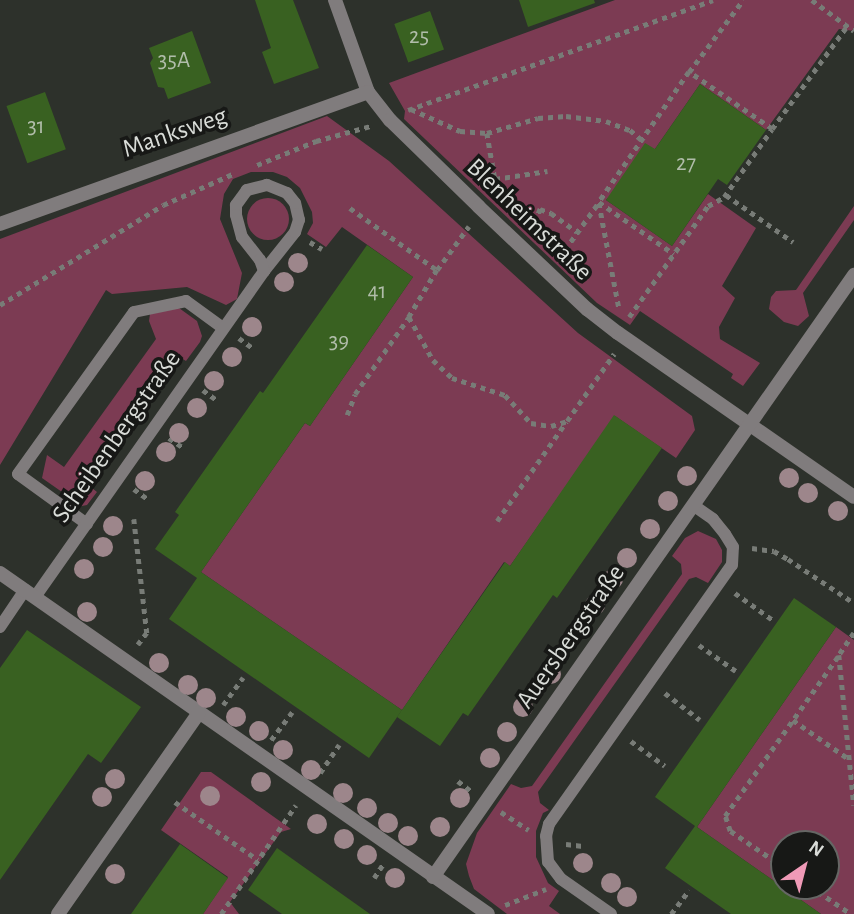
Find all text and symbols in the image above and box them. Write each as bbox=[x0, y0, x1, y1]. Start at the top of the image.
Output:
house number: 25 bbox=[409, 23, 429, 51]
house number: 35A bbox=[158, 47, 190, 75]
street label: Manksweg bbox=[119, 101, 231, 165]
house number: 31 bbox=[27, 113, 45, 141]
house number: 27 bbox=[676, 150, 696, 178]
street label: Blenheimstraße bbox=[460, 152, 598, 288]
house number: 41 bbox=[368, 278, 386, 306]
house number: 39 bbox=[329, 328, 349, 356]
street label: Scheibenbergstraße bbox=[46, 345, 188, 529]
street label: Auersbergstraße bbox=[510, 559, 632, 715]
north arrow bbox=[770, 830, 840, 900]
text: N bbox=[805, 837, 827, 861]

